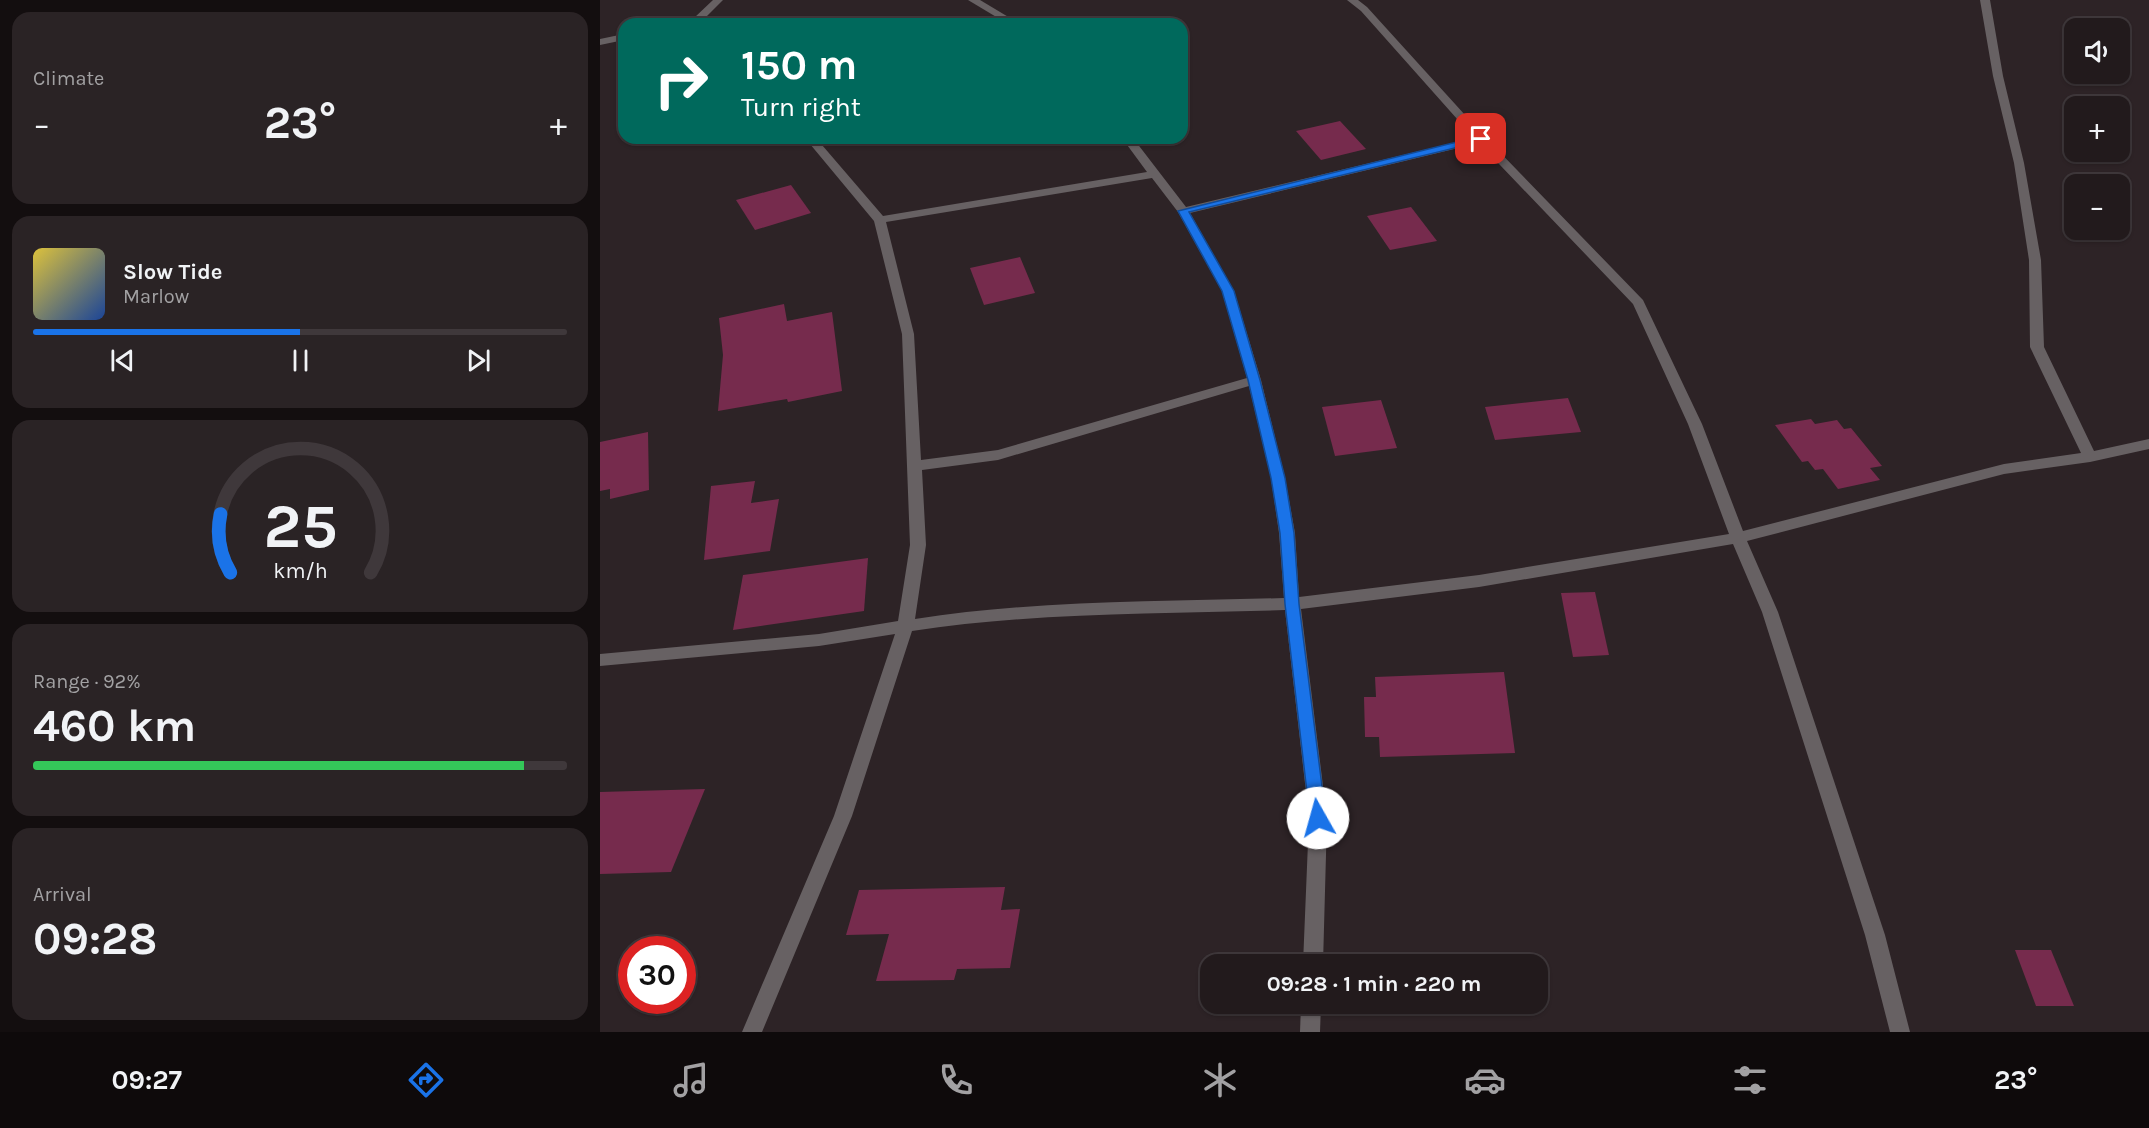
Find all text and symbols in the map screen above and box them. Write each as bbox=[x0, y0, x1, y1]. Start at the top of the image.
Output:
map controls bbox=[2064, 18, 2130, 240]
button: sound bbox=[2064, 18, 2130, 84]
text: 150 m bbox=[741, 40, 857, 90]
icon: right bbox=[642, 42, 720, 120]
text: Climate bbox=[33, 67, 104, 90]
text: Turn right bbox=[741, 91, 861, 123]
button: + bbox=[2064, 96, 2130, 162]
text: 23° bbox=[264, 97, 336, 149]
text: − bbox=[33, 105, 50, 143]
text: + bbox=[550, 105, 567, 143]
pin bbox=[1455, 113, 1506, 164]
icon: arrive bbox=[1464, 122, 1497, 155]
button: − bbox=[2064, 174, 2130, 240]
text: Slow Tide bbox=[123, 259, 223, 285]
text: Marlow bbox=[123, 285, 189, 308]
icon: previous bbox=[106, 344, 139, 377]
icon: pause bbox=[284, 344, 317, 377]
icon: next bbox=[462, 344, 495, 377]
text: 25 bbox=[263, 490, 337, 563]
text: km/h bbox=[273, 558, 327, 583]
text: Range · 92% bbox=[33, 670, 141, 693]
text: 460 km bbox=[33, 700, 196, 752]
position arrow bbox=[1286, 786, 1350, 850]
text: Arrival bbox=[33, 883, 92, 906]
text: 09:28 bbox=[33, 913, 157, 965]
speed limit sign: 30 bbox=[618, 936, 696, 1014]
text: 09:28 · 1 min · 220 m bbox=[1267, 971, 1481, 997]
icon: directions bbox=[405, 1059, 447, 1101]
icon: music bbox=[670, 1059, 712, 1101]
icon: phone bbox=[935, 1059, 977, 1101]
icon: climate bbox=[1199, 1059, 1241, 1101]
icon: car bbox=[1464, 1059, 1506, 1101]
icon: filters bbox=[1729, 1059, 1771, 1101]
text: 09:27 bbox=[111, 1064, 182, 1096]
text: 23° bbox=[1994, 1064, 2038, 1096]

